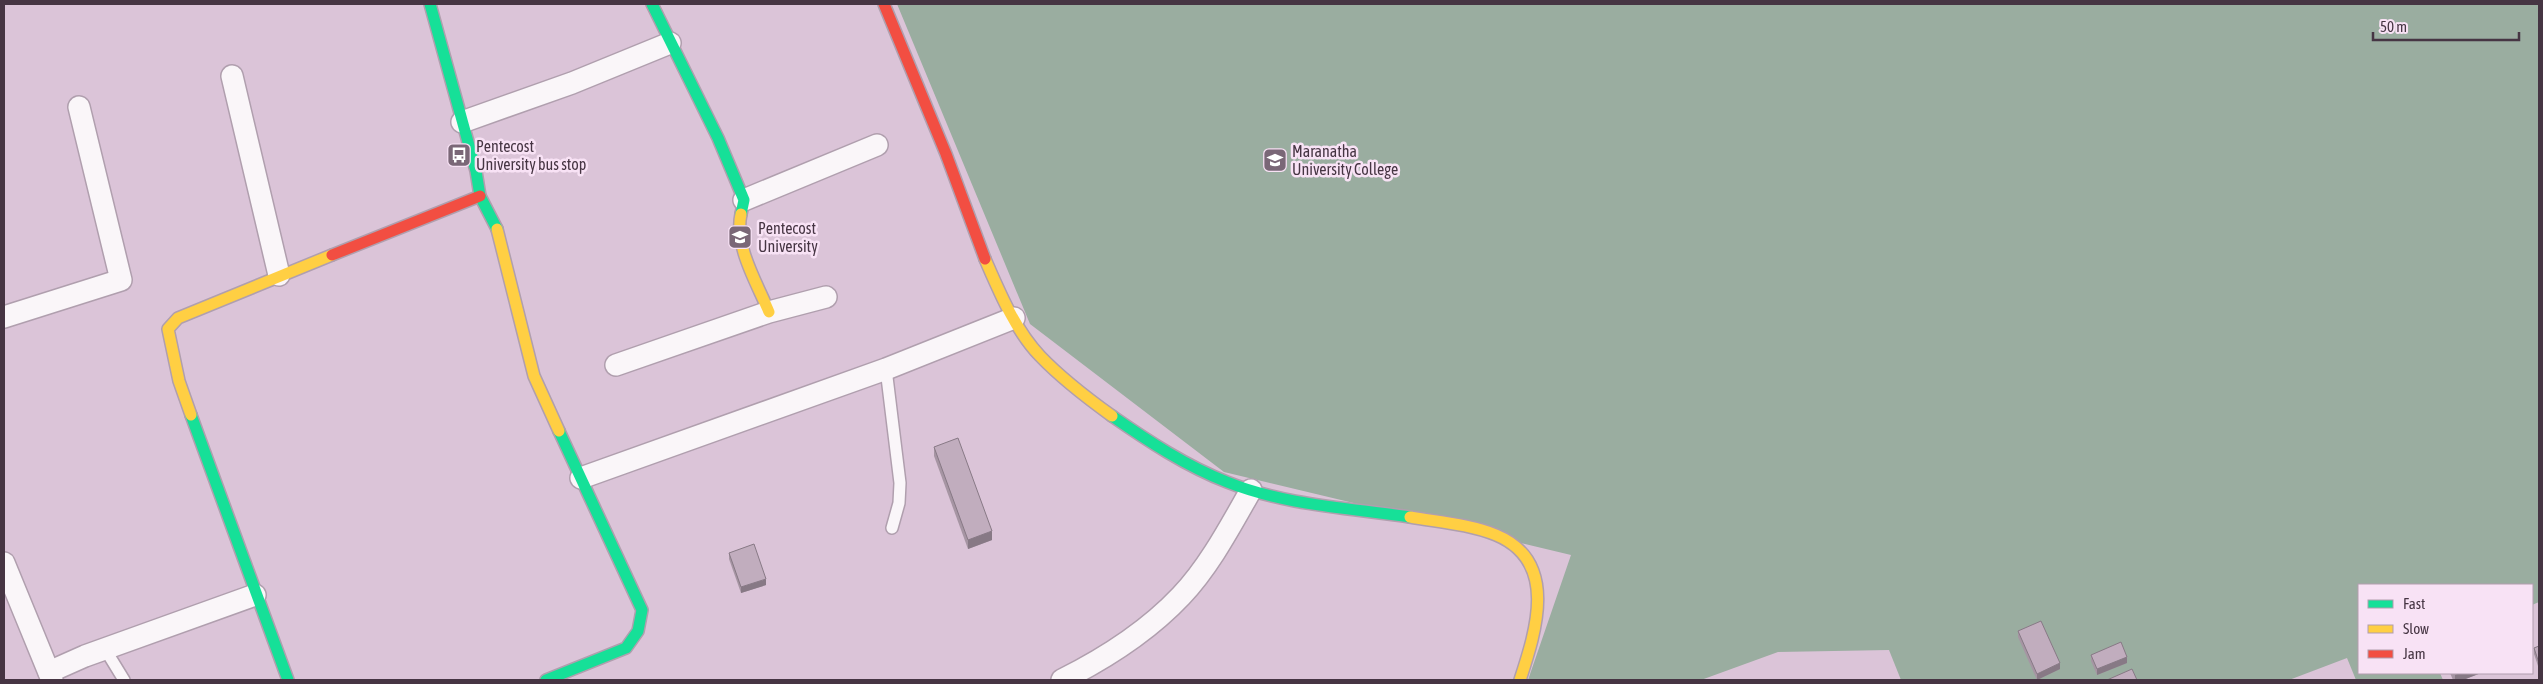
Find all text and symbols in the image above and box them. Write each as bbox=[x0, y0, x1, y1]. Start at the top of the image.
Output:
scale bar bbox=[2373, 10, 2519, 42]
text: 50 m bbox=[2380, 18, 2407, 35]
place label: Pentecost University bus stop bbox=[476, 137, 586, 174]
bus stop icon: Pentecost University bus stop bbox=[446, 142, 472, 168]
place label: Maranatha University College bbox=[1292, 142, 1398, 179]
school or university icon: Maranatha University College bbox=[1262, 147, 1288, 173]
place label: Pentecost University bbox=[758, 219, 818, 256]
school or university icon: Pentecost University bbox=[727, 224, 753, 250]
legend bbox=[2358, 584, 2533, 674]
text: Fast bbox=[2403, 595, 2425, 612]
text: Slow bbox=[2403, 620, 2429, 637]
text: Jam bbox=[2403, 645, 2426, 662]

